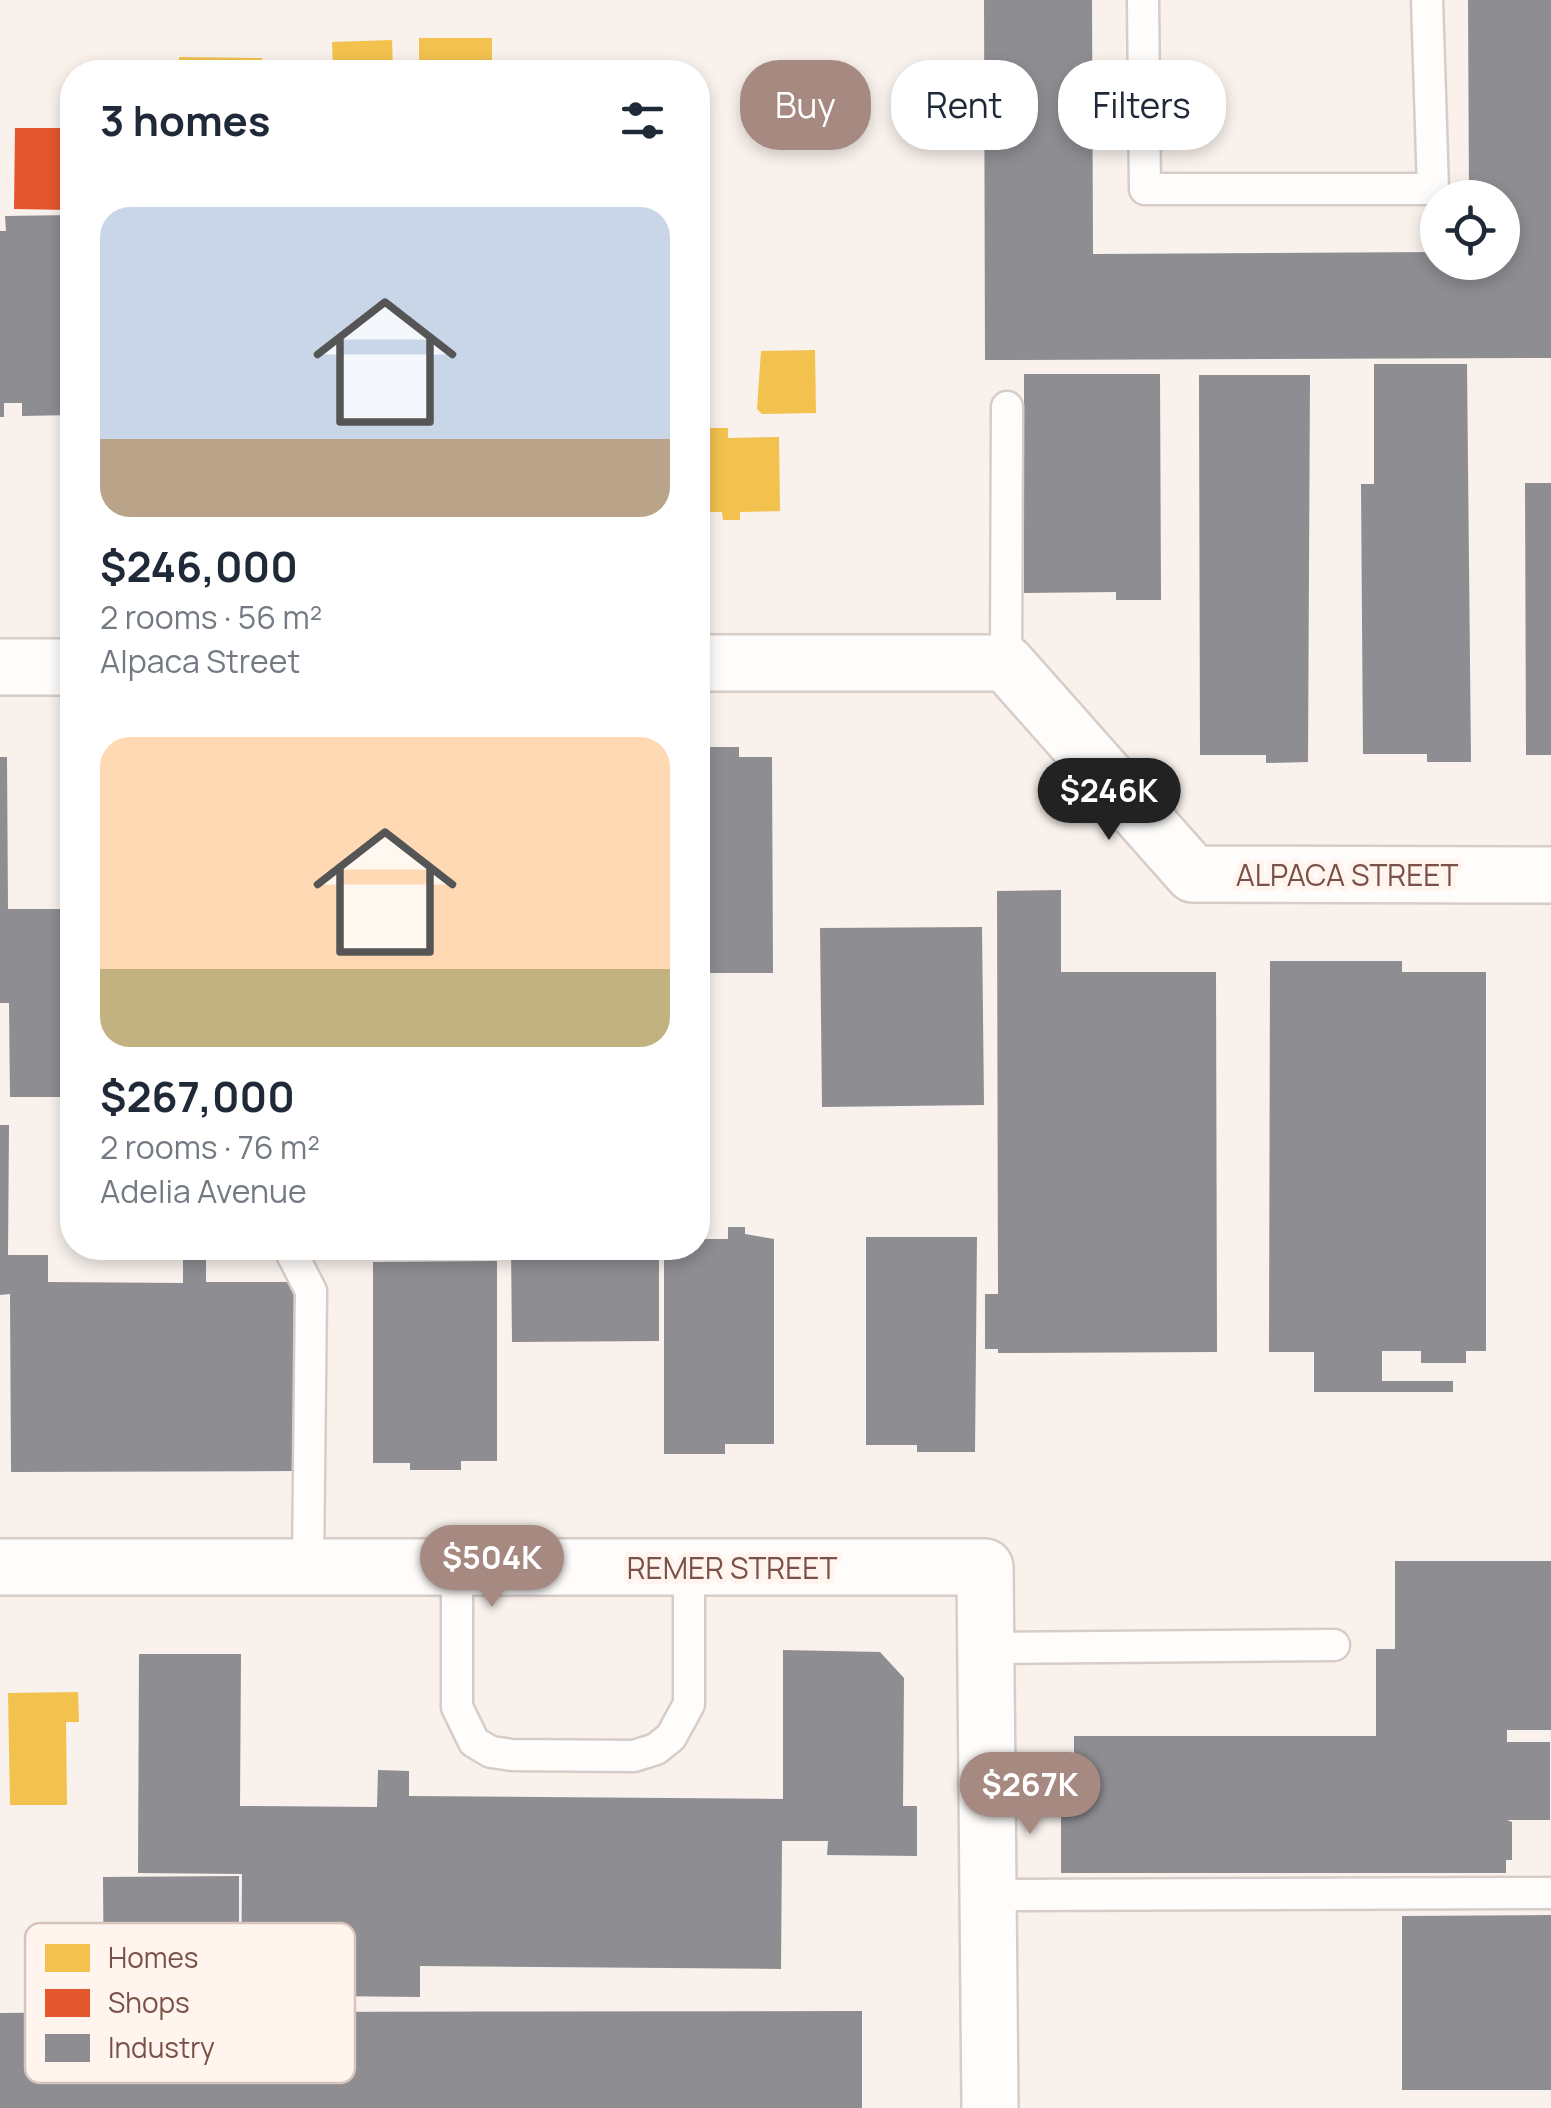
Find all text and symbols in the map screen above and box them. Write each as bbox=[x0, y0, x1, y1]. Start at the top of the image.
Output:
chip: Buy bbox=[740, 60, 871, 150]
chip: Rent bbox=[891, 60, 1038, 150]
chip: Filters bbox=[1058, 60, 1226, 150]
text: 3 homes bbox=[100, 91, 270, 149]
icon: filters bbox=[615, 93, 670, 148]
map controls bbox=[1420, 180, 1520, 280]
button: locate bbox=[1420, 180, 1520, 280]
icon: home bbox=[295, 272, 475, 452]
text: $246,000 bbox=[100, 537, 298, 595]
text: 2 rooms · 56 m² bbox=[100, 595, 322, 639]
text: Alpaca Street bbox=[100, 639, 300, 683]
pin: $246K bbox=[1039, 758, 1179, 843]
text: $246K bbox=[1060, 768, 1158, 812]
icon: home bbox=[295, 802, 475, 982]
street label: ALPACA STREET bbox=[1236, 854, 1458, 895]
text: $267,000 bbox=[100, 1067, 295, 1125]
text: 2 rooms · 76 m² bbox=[100, 1125, 320, 1169]
text: Adelia Avenue bbox=[100, 1169, 307, 1213]
pin: $504K bbox=[422, 1525, 562, 1610]
text: $504K bbox=[442, 1535, 542, 1579]
street label: REMER STREET bbox=[627, 1547, 837, 1588]
pin: $267K bbox=[960, 1752, 1100, 1837]
text: $267K bbox=[982, 1762, 1078, 1806]
legend bbox=[25, 1923, 355, 2083]
text: Homes bbox=[108, 1938, 198, 1976]
text: Shops bbox=[108, 1983, 190, 2021]
text: Industry bbox=[108, 2028, 215, 2066]

